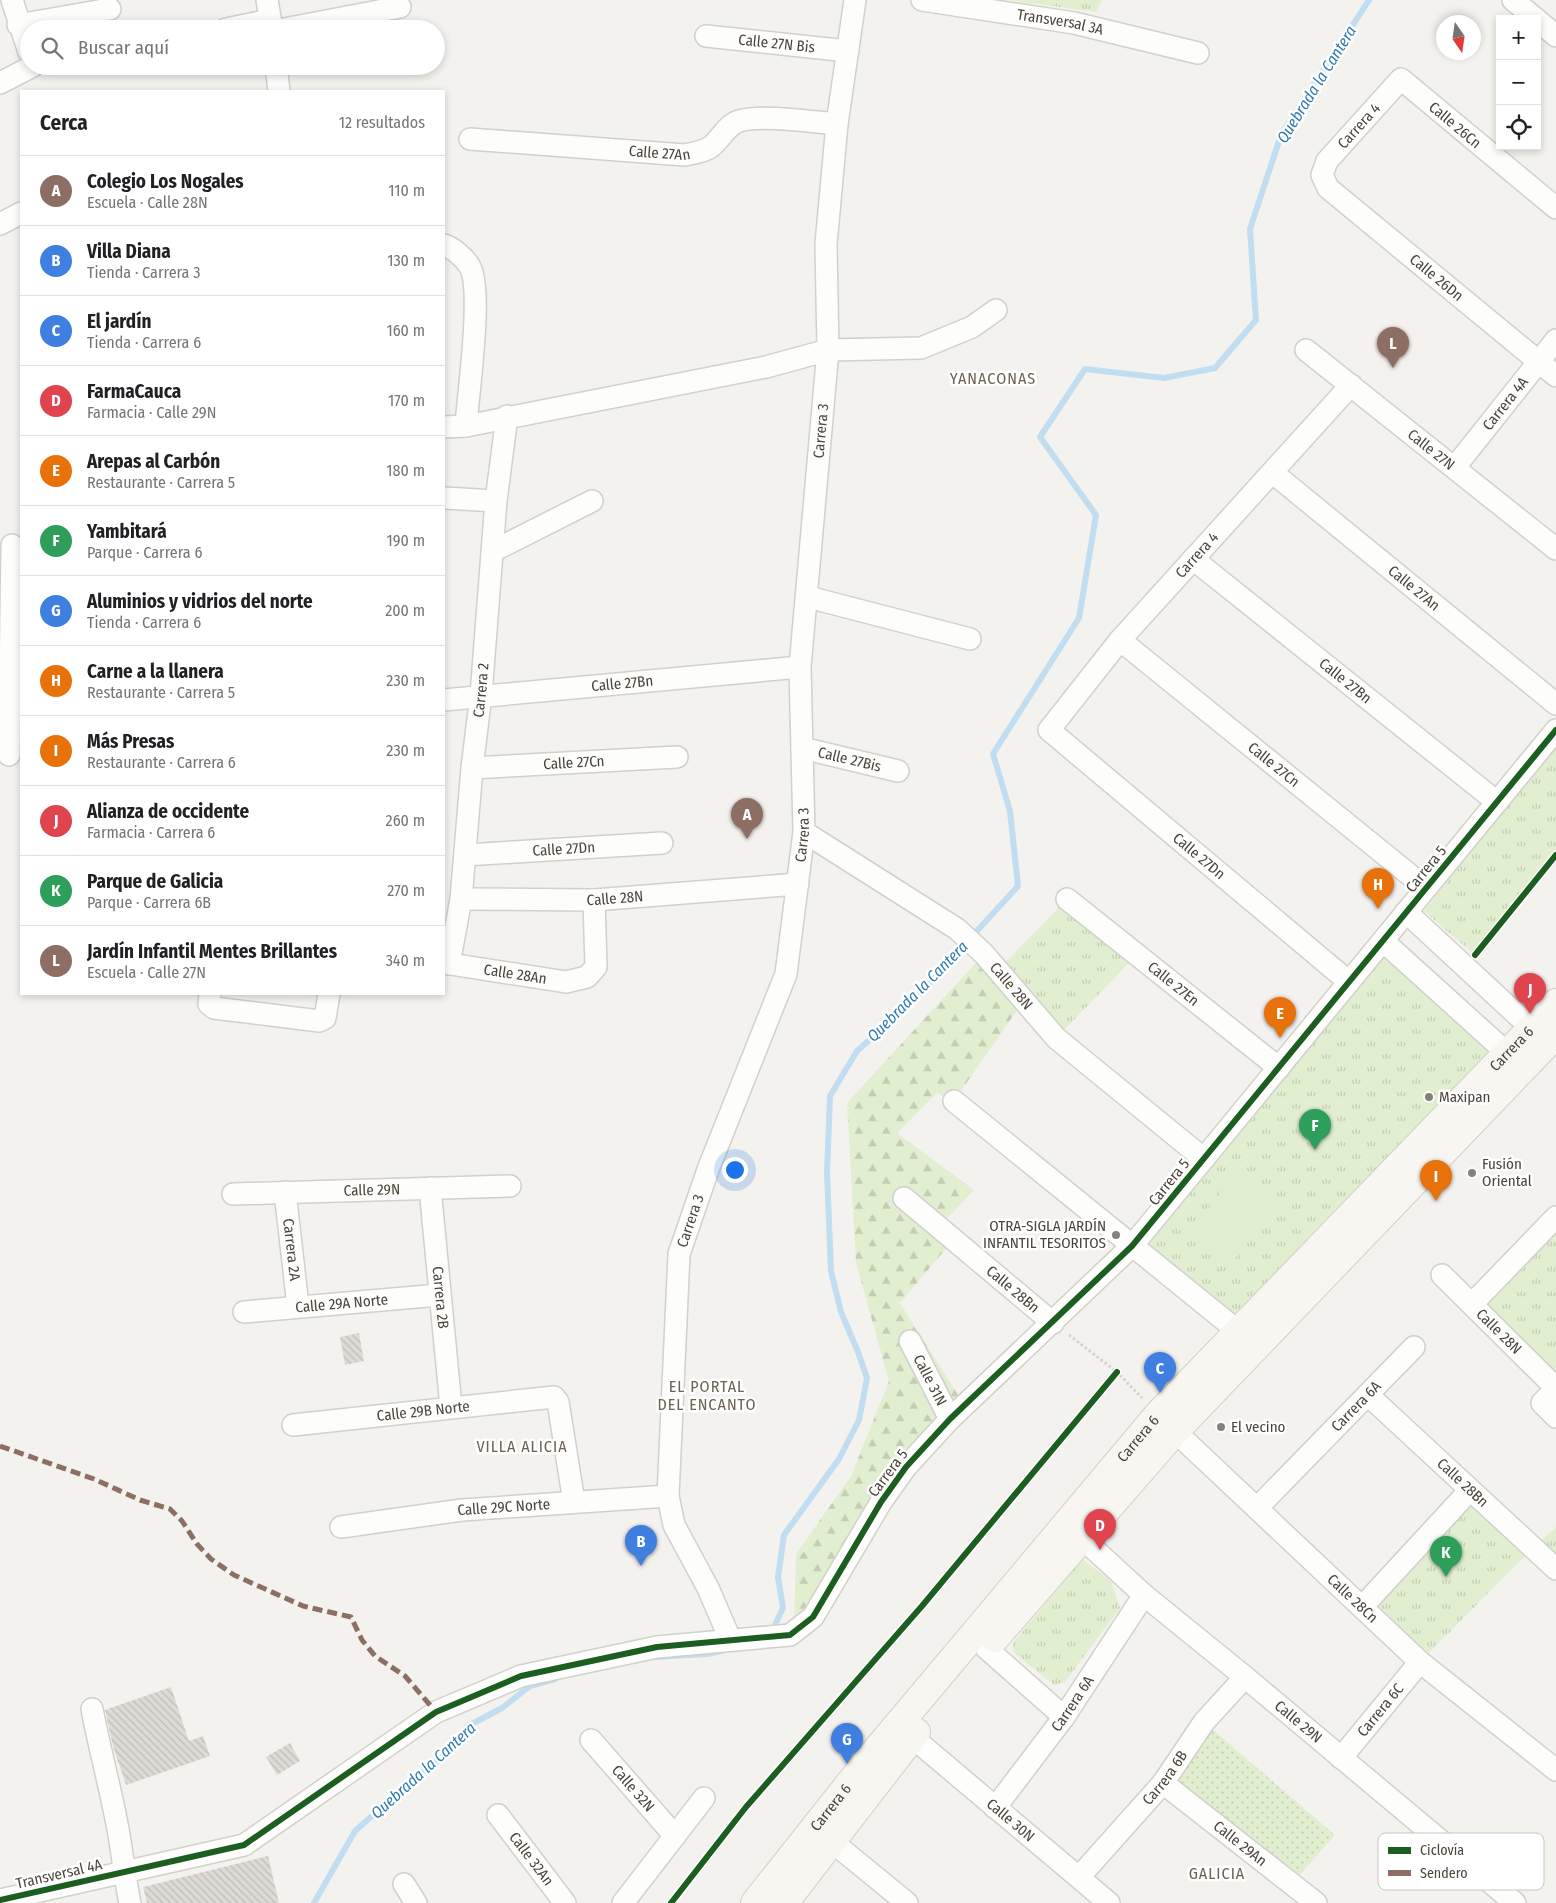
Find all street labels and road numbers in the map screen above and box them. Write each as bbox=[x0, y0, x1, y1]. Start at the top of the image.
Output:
street label: Transversal 3A bbox=[1016, 6, 1105, 39]
street label: Calle 27N Bis bbox=[737, 30, 816, 56]
street label: Calle 26Cn bbox=[1425, 98, 1485, 152]
street label: Carrera 4 bbox=[1334, 99, 1384, 153]
street label: Calle 27An bbox=[628, 142, 692, 164]
street label: Calle 26Dn bbox=[1406, 250, 1467, 305]
street label: Carrera 4A bbox=[1479, 373, 1532, 434]
street label: Carrera 3 bbox=[809, 403, 832, 459]
street label: Calle 27N bbox=[1404, 425, 1458, 474]
street label: Carrera 4 bbox=[1172, 529, 1222, 582]
street label: Calle 27An bbox=[1384, 562, 1443, 614]
street label: Calle 27Bn bbox=[1315, 654, 1375, 707]
street label: Carrera 2 bbox=[469, 662, 492, 718]
street label: Calle 27Bn bbox=[590, 672, 654, 695]
street label: Calle 27Cn bbox=[1244, 738, 1303, 791]
street label: Calle 27Bis bbox=[816, 743, 883, 776]
street label: Calle 27Cn bbox=[543, 752, 605, 773]
street label: Carrera 3 bbox=[791, 807, 813, 863]
street label: Calle 27Dn bbox=[1169, 829, 1229, 883]
street label: Calle 27Dn bbox=[532, 838, 596, 860]
street label: Carrera 5 bbox=[1402, 842, 1450, 896]
street label: Calle 28N bbox=[587, 887, 644, 909]
street label: Calle 27En bbox=[1144, 958, 1203, 1010]
street label: Calle 28N bbox=[986, 959, 1037, 1013]
street label: Calle 28An bbox=[482, 960, 548, 988]
street label: Carrera 6 bbox=[1486, 1023, 1537, 1075]
street label: Carrera 5 bbox=[1145, 1155, 1193, 1209]
street label: Calle 29N bbox=[343, 1180, 400, 1200]
street label: Carrera 3 bbox=[673, 1192, 708, 1250]
street label: Carrera 2A bbox=[279, 1218, 304, 1282]
street label: Calle 28Bn bbox=[983, 1262, 1043, 1317]
street label: Carrera 2B bbox=[429, 1265, 452, 1330]
street label: Calle 29A Norte bbox=[295, 1290, 389, 1316]
street label: Calle 28N bbox=[1472, 1305, 1525, 1358]
street label: Calle 31N bbox=[910, 1352, 951, 1409]
street label: Carrera 6A bbox=[1328, 1377, 1385, 1435]
street label: Calle 29B Norte bbox=[376, 1397, 471, 1425]
street label: Carrera 6 bbox=[1113, 1412, 1163, 1466]
street label: Carrera 5 bbox=[864, 1446, 912, 1500]
street label: Calle 28Bn bbox=[1433, 1454, 1492, 1511]
street label: Calle 29C Norte bbox=[456, 1495, 551, 1520]
street label: Calle 28Cn bbox=[1323, 1570, 1382, 1627]
street label: Carrera 6A bbox=[1047, 1672, 1098, 1735]
street label: Carrera 6C bbox=[1353, 1680, 1408, 1740]
street label: Calle 29N bbox=[1271, 1697, 1326, 1747]
street label: Carrera 6B bbox=[1139, 1747, 1191, 1809]
street label: Calle 32N bbox=[608, 1761, 658, 1815]
street label: Carrera 6 bbox=[807, 1780, 855, 1835]
street label: Calle 30N bbox=[983, 1795, 1038, 1845]
street label: Calle 29An bbox=[1210, 1817, 1270, 1870]
street label: Calle 32An bbox=[505, 1828, 557, 1889]
street label: Transversal 4A bbox=[14, 1855, 104, 1893]

